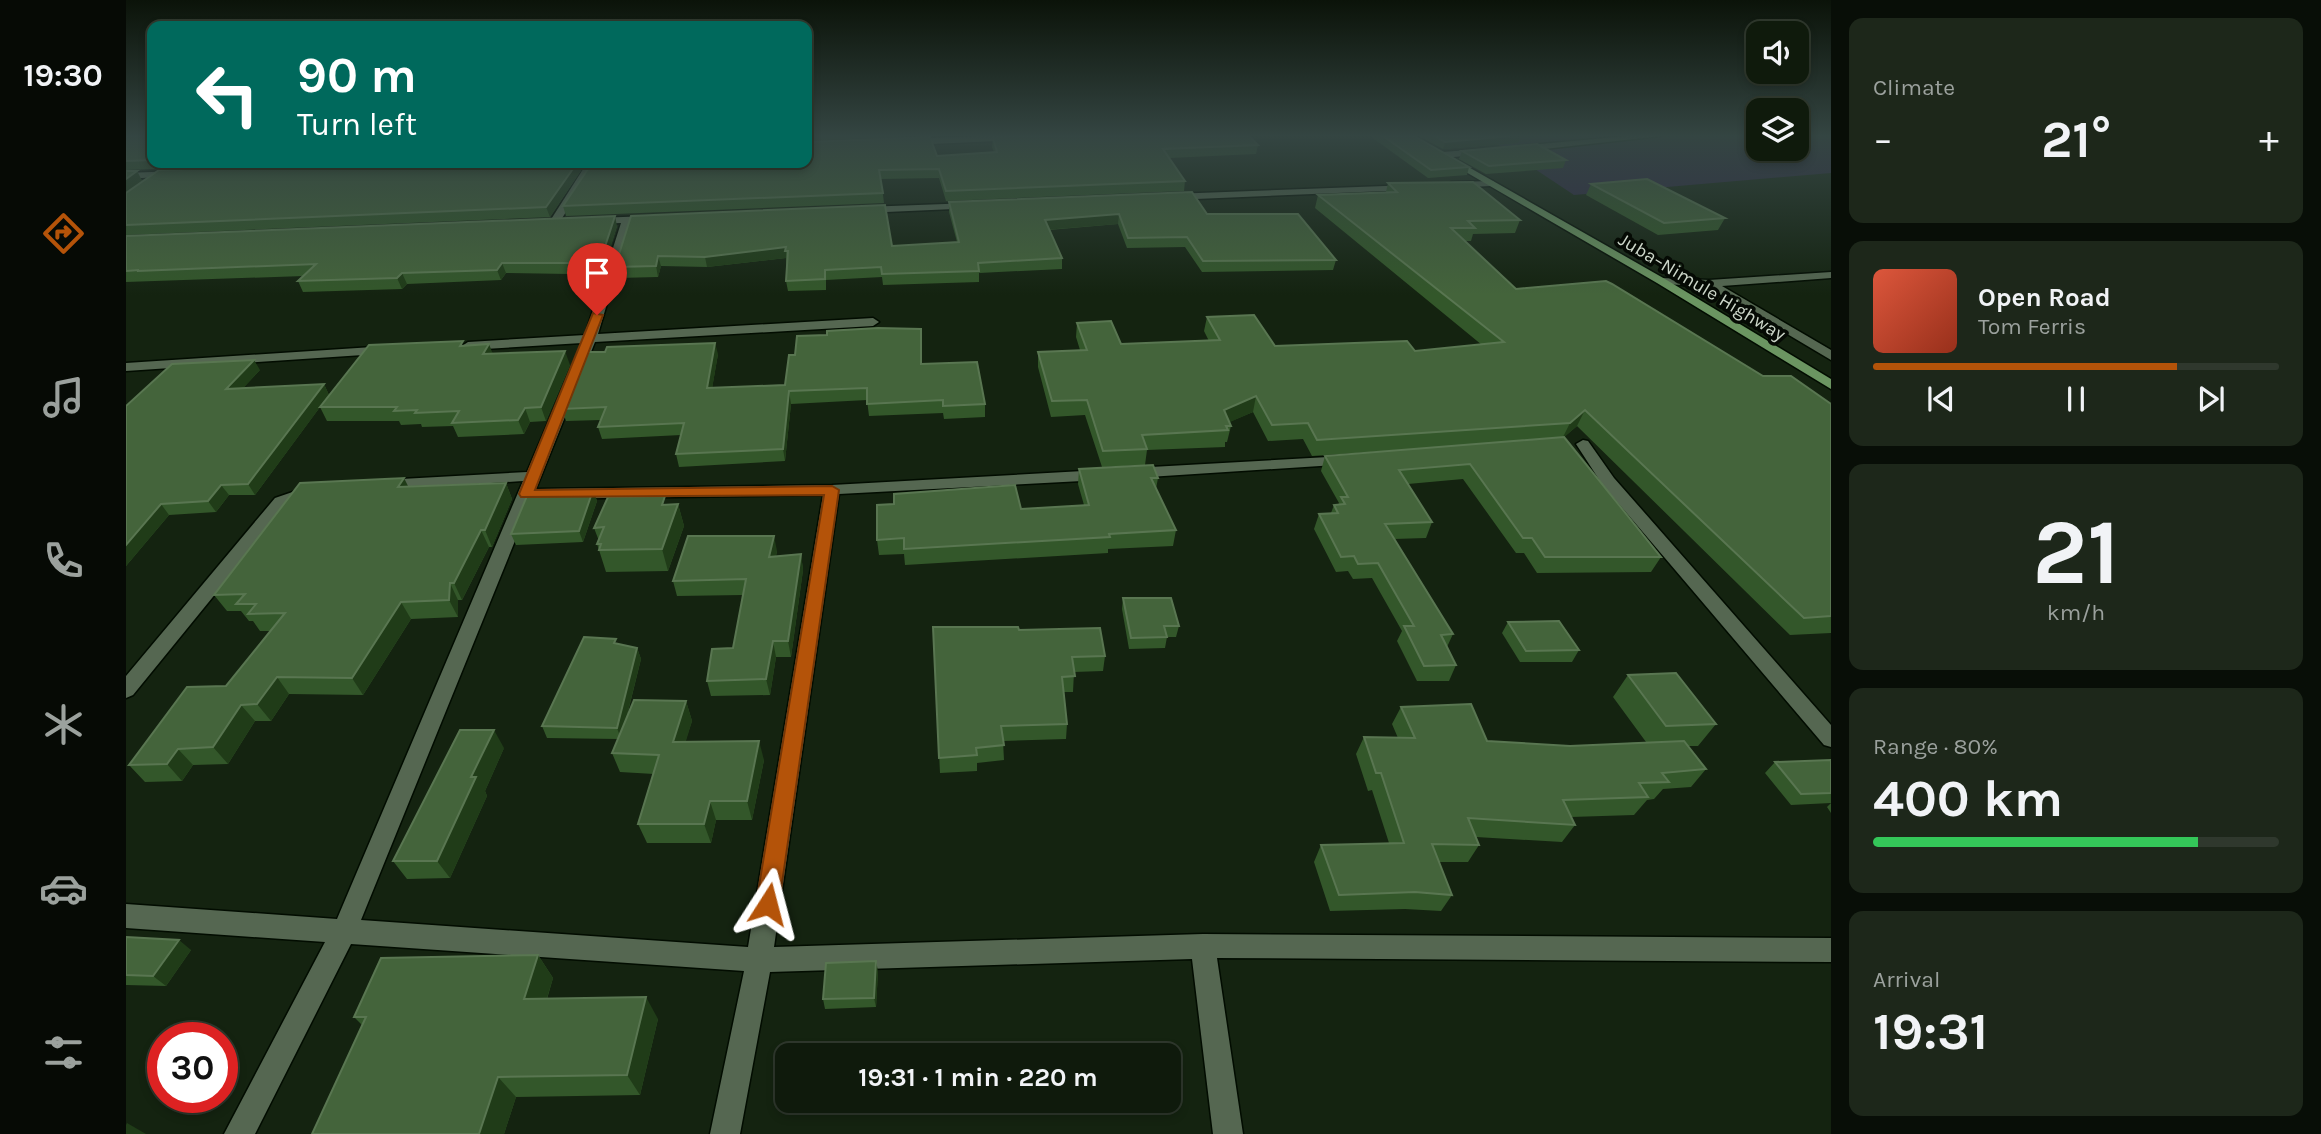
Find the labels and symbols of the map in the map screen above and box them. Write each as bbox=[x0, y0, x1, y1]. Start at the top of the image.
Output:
street label: Juba–Nimule Highway bbox=[1614, 228, 1790, 346]
pin bbox=[567, 243, 627, 315]
position arrow bbox=[731, 867, 805, 941]
speed limit sign: 30 bbox=[147, 1022, 238, 1113]

